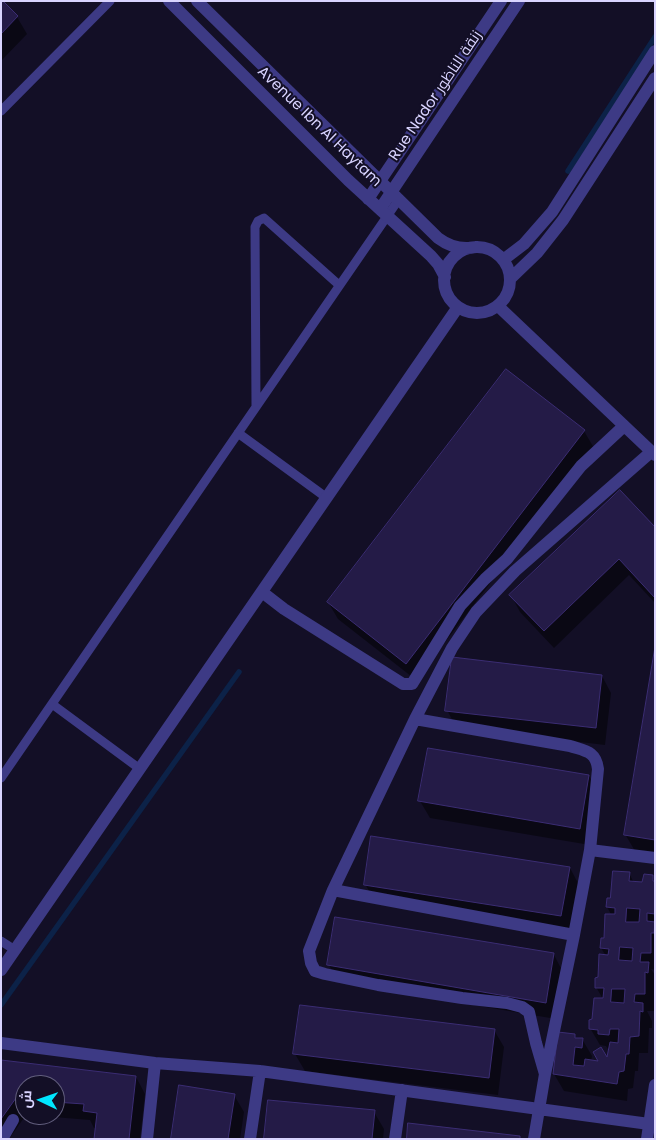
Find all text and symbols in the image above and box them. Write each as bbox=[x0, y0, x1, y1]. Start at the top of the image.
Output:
street label: Rue Nador زنقة الناظور bbox=[386, 28, 486, 164]
street label: Avenue Ibn Al Haytam bbox=[253, 63, 385, 191]
north arrow bbox=[15, 1075, 65, 1125]
text: ش bbox=[16, 1090, 36, 1109]

